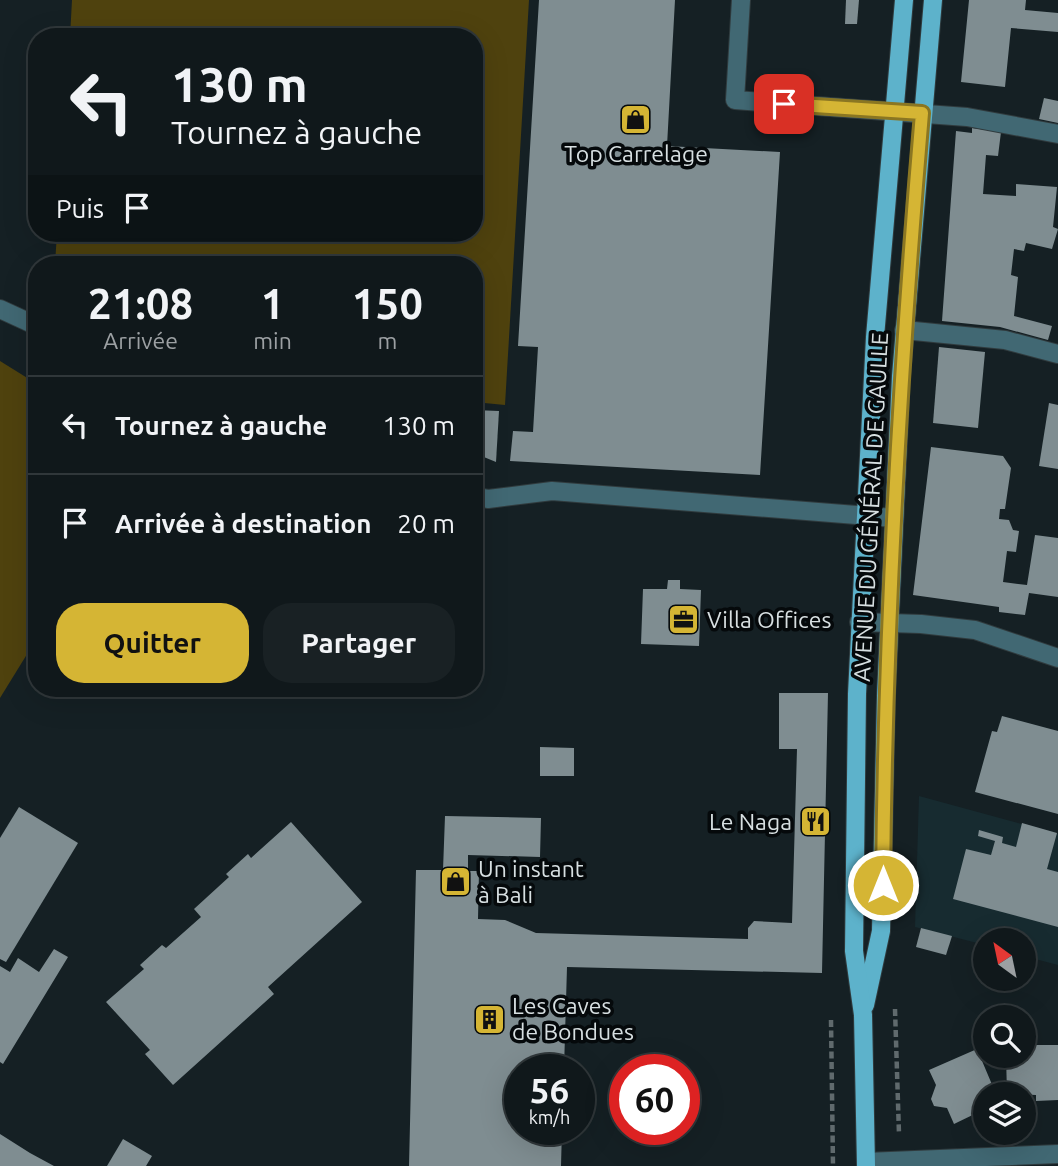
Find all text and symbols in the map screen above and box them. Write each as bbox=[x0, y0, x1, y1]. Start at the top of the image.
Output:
icon: left bbox=[56, 56, 147, 147]
text: 130 m bbox=[171, 56, 308, 111]
pin bbox=[754, 74, 814, 134]
icon: arrive bbox=[765, 85, 803, 123]
shop icon: Top Carrelage bbox=[619, 103, 653, 137]
text: Tournez à gauche bbox=[171, 114, 422, 150]
place label: Top Carrelage bbox=[564, 141, 708, 166]
icon: arrive bbox=[118, 189, 156, 227]
text: Puis bbox=[56, 194, 104, 223]
text: 21:08 bbox=[88, 280, 193, 327]
text: 1 bbox=[261, 280, 284, 327]
text: 150 bbox=[352, 280, 423, 327]
text: Arrivée bbox=[103, 328, 178, 353]
text: min bbox=[253, 328, 292, 353]
text: m bbox=[377, 328, 397, 353]
street label: AVENUE DU GÉNÉRAL DE GAULLE bbox=[848, 332, 892, 682]
icon: left bbox=[56, 406, 94, 444]
text: Tournez à gauche bbox=[115, 411, 327, 440]
text: 130 m bbox=[383, 411, 455, 440]
icon: arrive bbox=[56, 504, 94, 542]
text: Arrivée à destination bbox=[115, 509, 371, 538]
text: 20 m bbox=[397, 509, 455, 538]
button: Quitter bbox=[56, 603, 249, 683]
button: Partager bbox=[263, 603, 455, 683]
office icon: Villa Offices bbox=[667, 603, 701, 637]
place label: Villa Offices bbox=[707, 607, 831, 632]
restaurant icon: Le Naga bbox=[798, 805, 832, 839]
place label: Le Naga bbox=[709, 809, 792, 834]
position arrow bbox=[846, 848, 920, 922]
place label: Un instant à Bali bbox=[478, 856, 584, 907]
shop icon: Un instant à Bali bbox=[438, 865, 472, 899]
north arrow bbox=[973, 928, 1036, 990]
map controls bbox=[973, 928, 1036, 1145]
place label: Les Caves de Bondues bbox=[512, 993, 634, 1044]
building icon: Les Caves de Bondues bbox=[472, 1002, 506, 1036]
button: search bbox=[973, 1005, 1036, 1068]
speed limit sign: 60 bbox=[609, 1054, 700, 1145]
text: 56 bbox=[530, 1070, 569, 1110]
button: layers bbox=[973, 1082, 1036, 1145]
text: km/h bbox=[529, 1107, 570, 1127]

